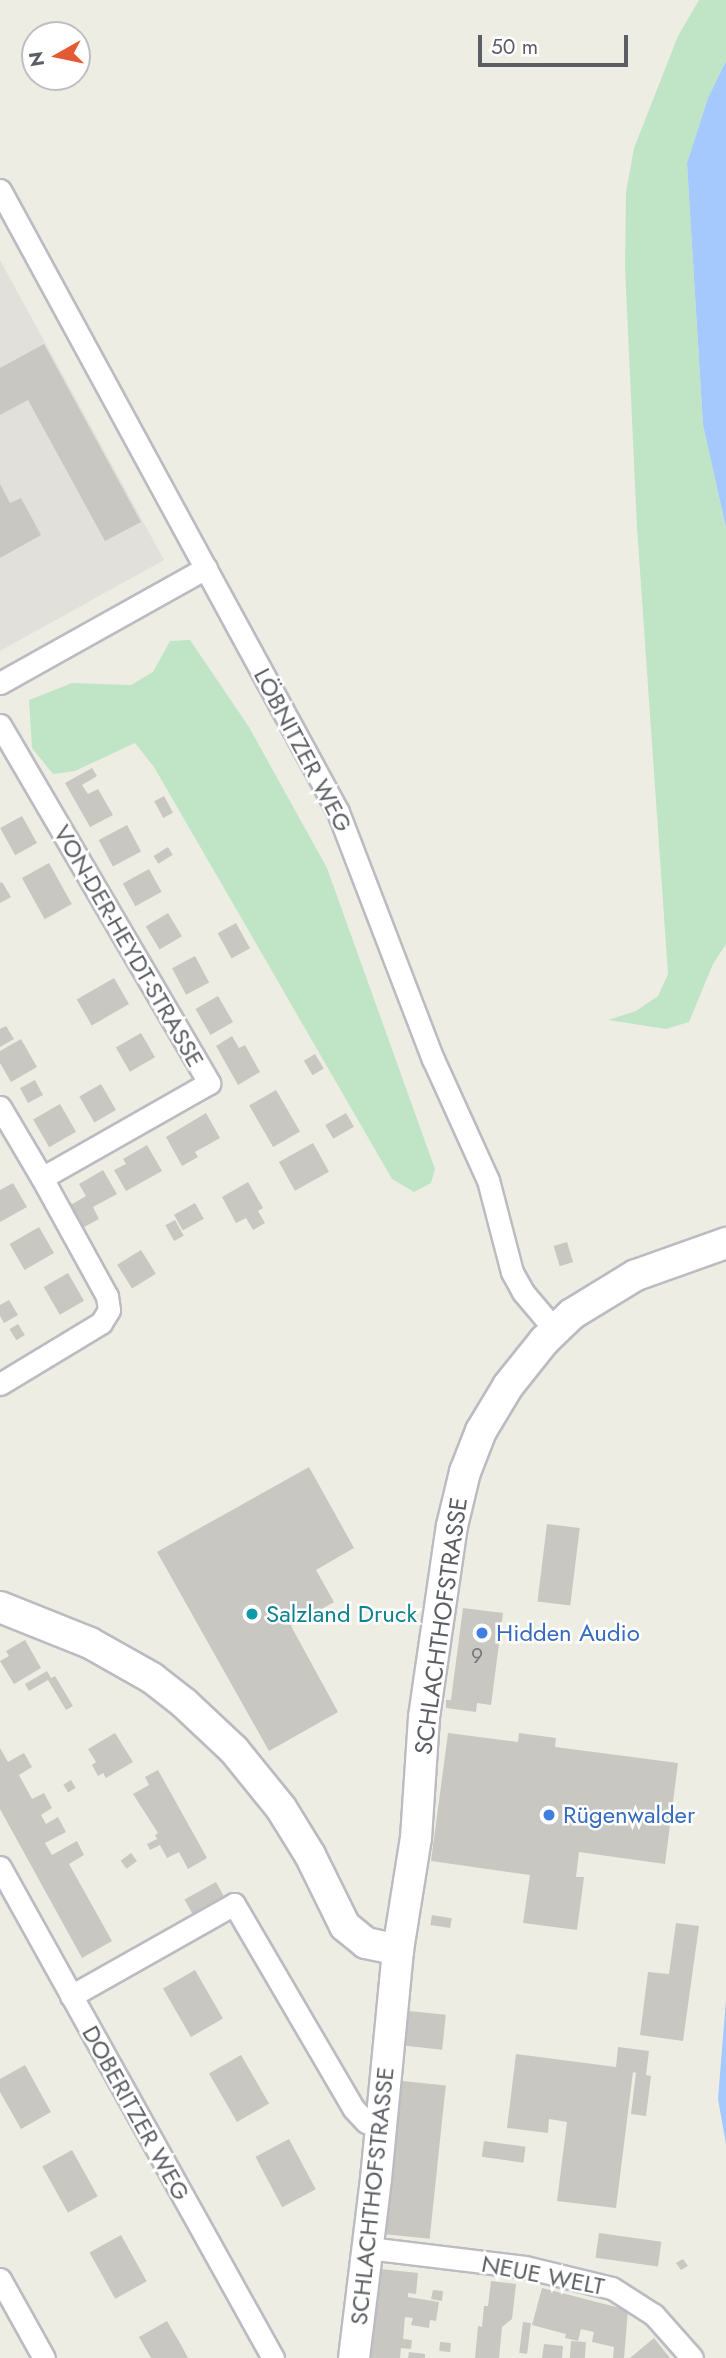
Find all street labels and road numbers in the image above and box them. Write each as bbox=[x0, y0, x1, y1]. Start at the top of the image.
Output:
street label: LÖBNITZER WEG bbox=[248, 663, 358, 837]
street label: VON-DER-HEYDT-STRASSE bbox=[48, 820, 210, 1072]
street label: SCHLACHTHOFSTRASSE bbox=[409, 1496, 473, 1756]
street label: DOBERITZER WEG bbox=[76, 2021, 196, 2205]
street label: SCHLACHTHOFSTRASSE bbox=[344, 2066, 400, 2326]
street label: NEUE WELT bbox=[479, 2249, 607, 2301]

